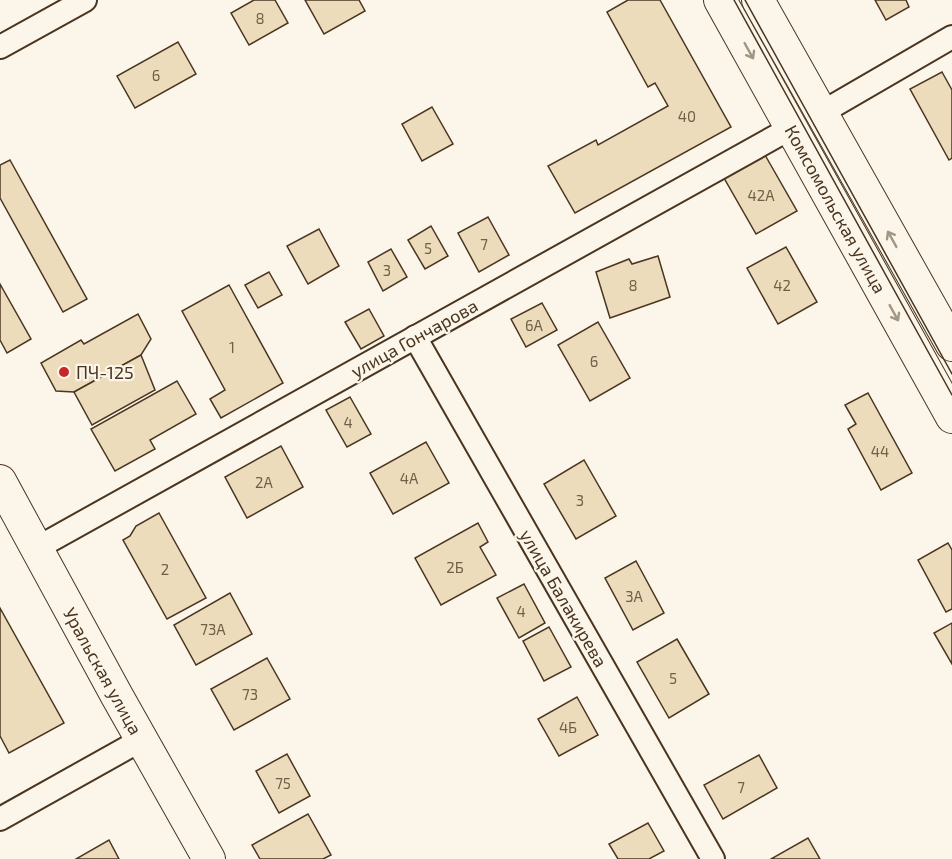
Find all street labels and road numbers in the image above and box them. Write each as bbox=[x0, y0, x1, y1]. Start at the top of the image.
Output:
street label: Комсомольская улица bbox=[781, 121, 891, 297]
street label: улица Гончарова bbox=[347, 294, 481, 382]
street label: улица Балакирева bbox=[516, 525, 612, 671]
street label: Уральская улица bbox=[59, 604, 147, 738]

